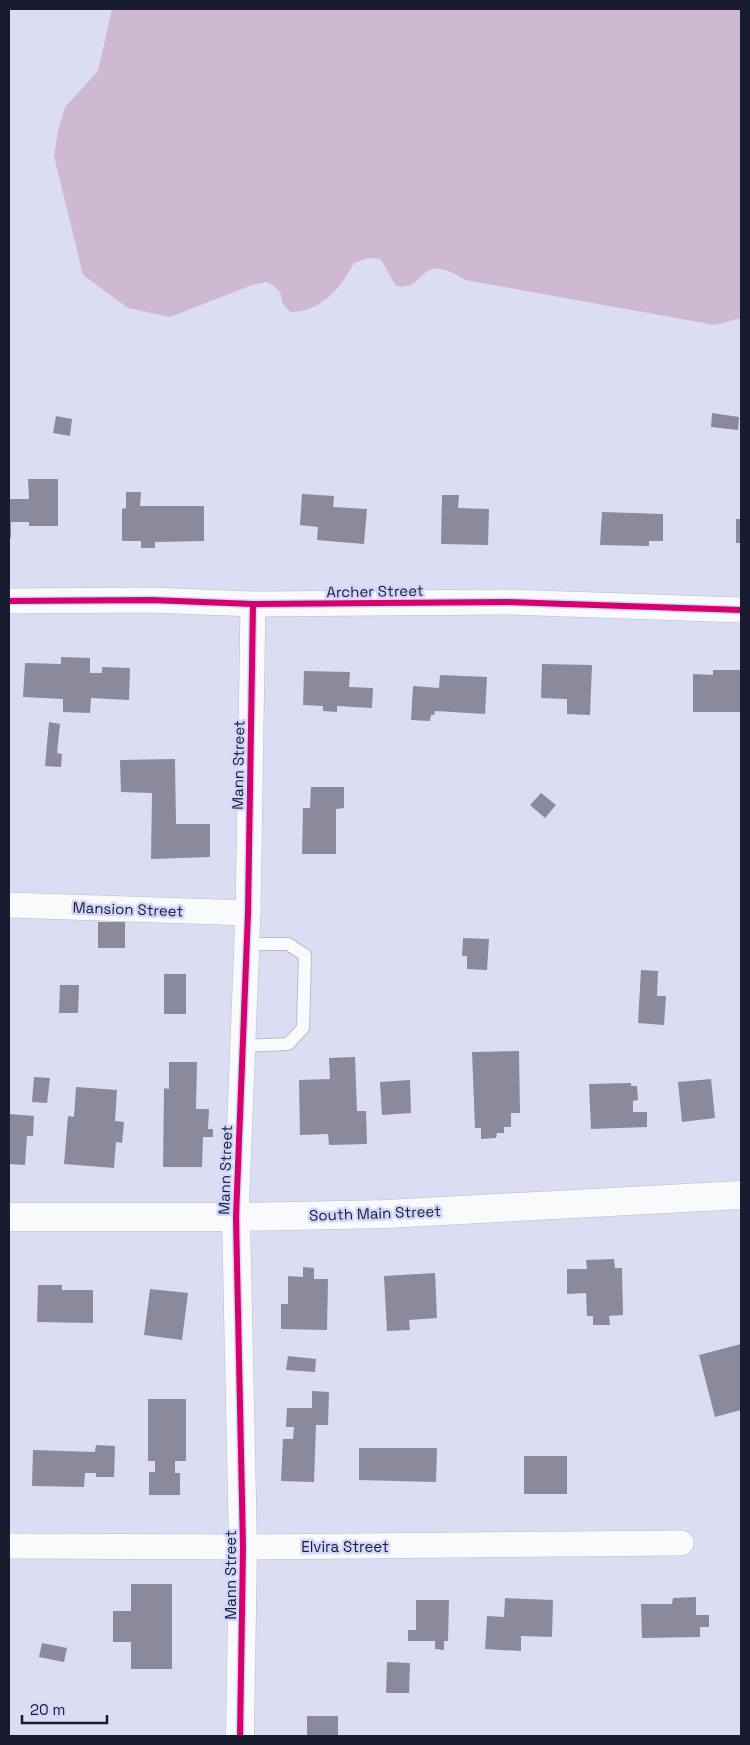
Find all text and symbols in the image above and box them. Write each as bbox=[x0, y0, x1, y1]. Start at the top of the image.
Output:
street label: Archer Street bbox=[326, 581, 424, 601]
street label: Mann Street bbox=[228, 720, 248, 810]
street label: Mansion Street bbox=[72, 898, 184, 920]
street label: Mann Street bbox=[214, 1125, 236, 1215]
street label: South Main Street bbox=[309, 1201, 441, 1225]
street label: Mann Street bbox=[221, 1530, 240, 1620]
street label: Elvira Street bbox=[301, 1537, 389, 1556]
scale bar bbox=[22, 1692, 108, 1724]
text: 20 m bbox=[30, 1700, 65, 1719]

